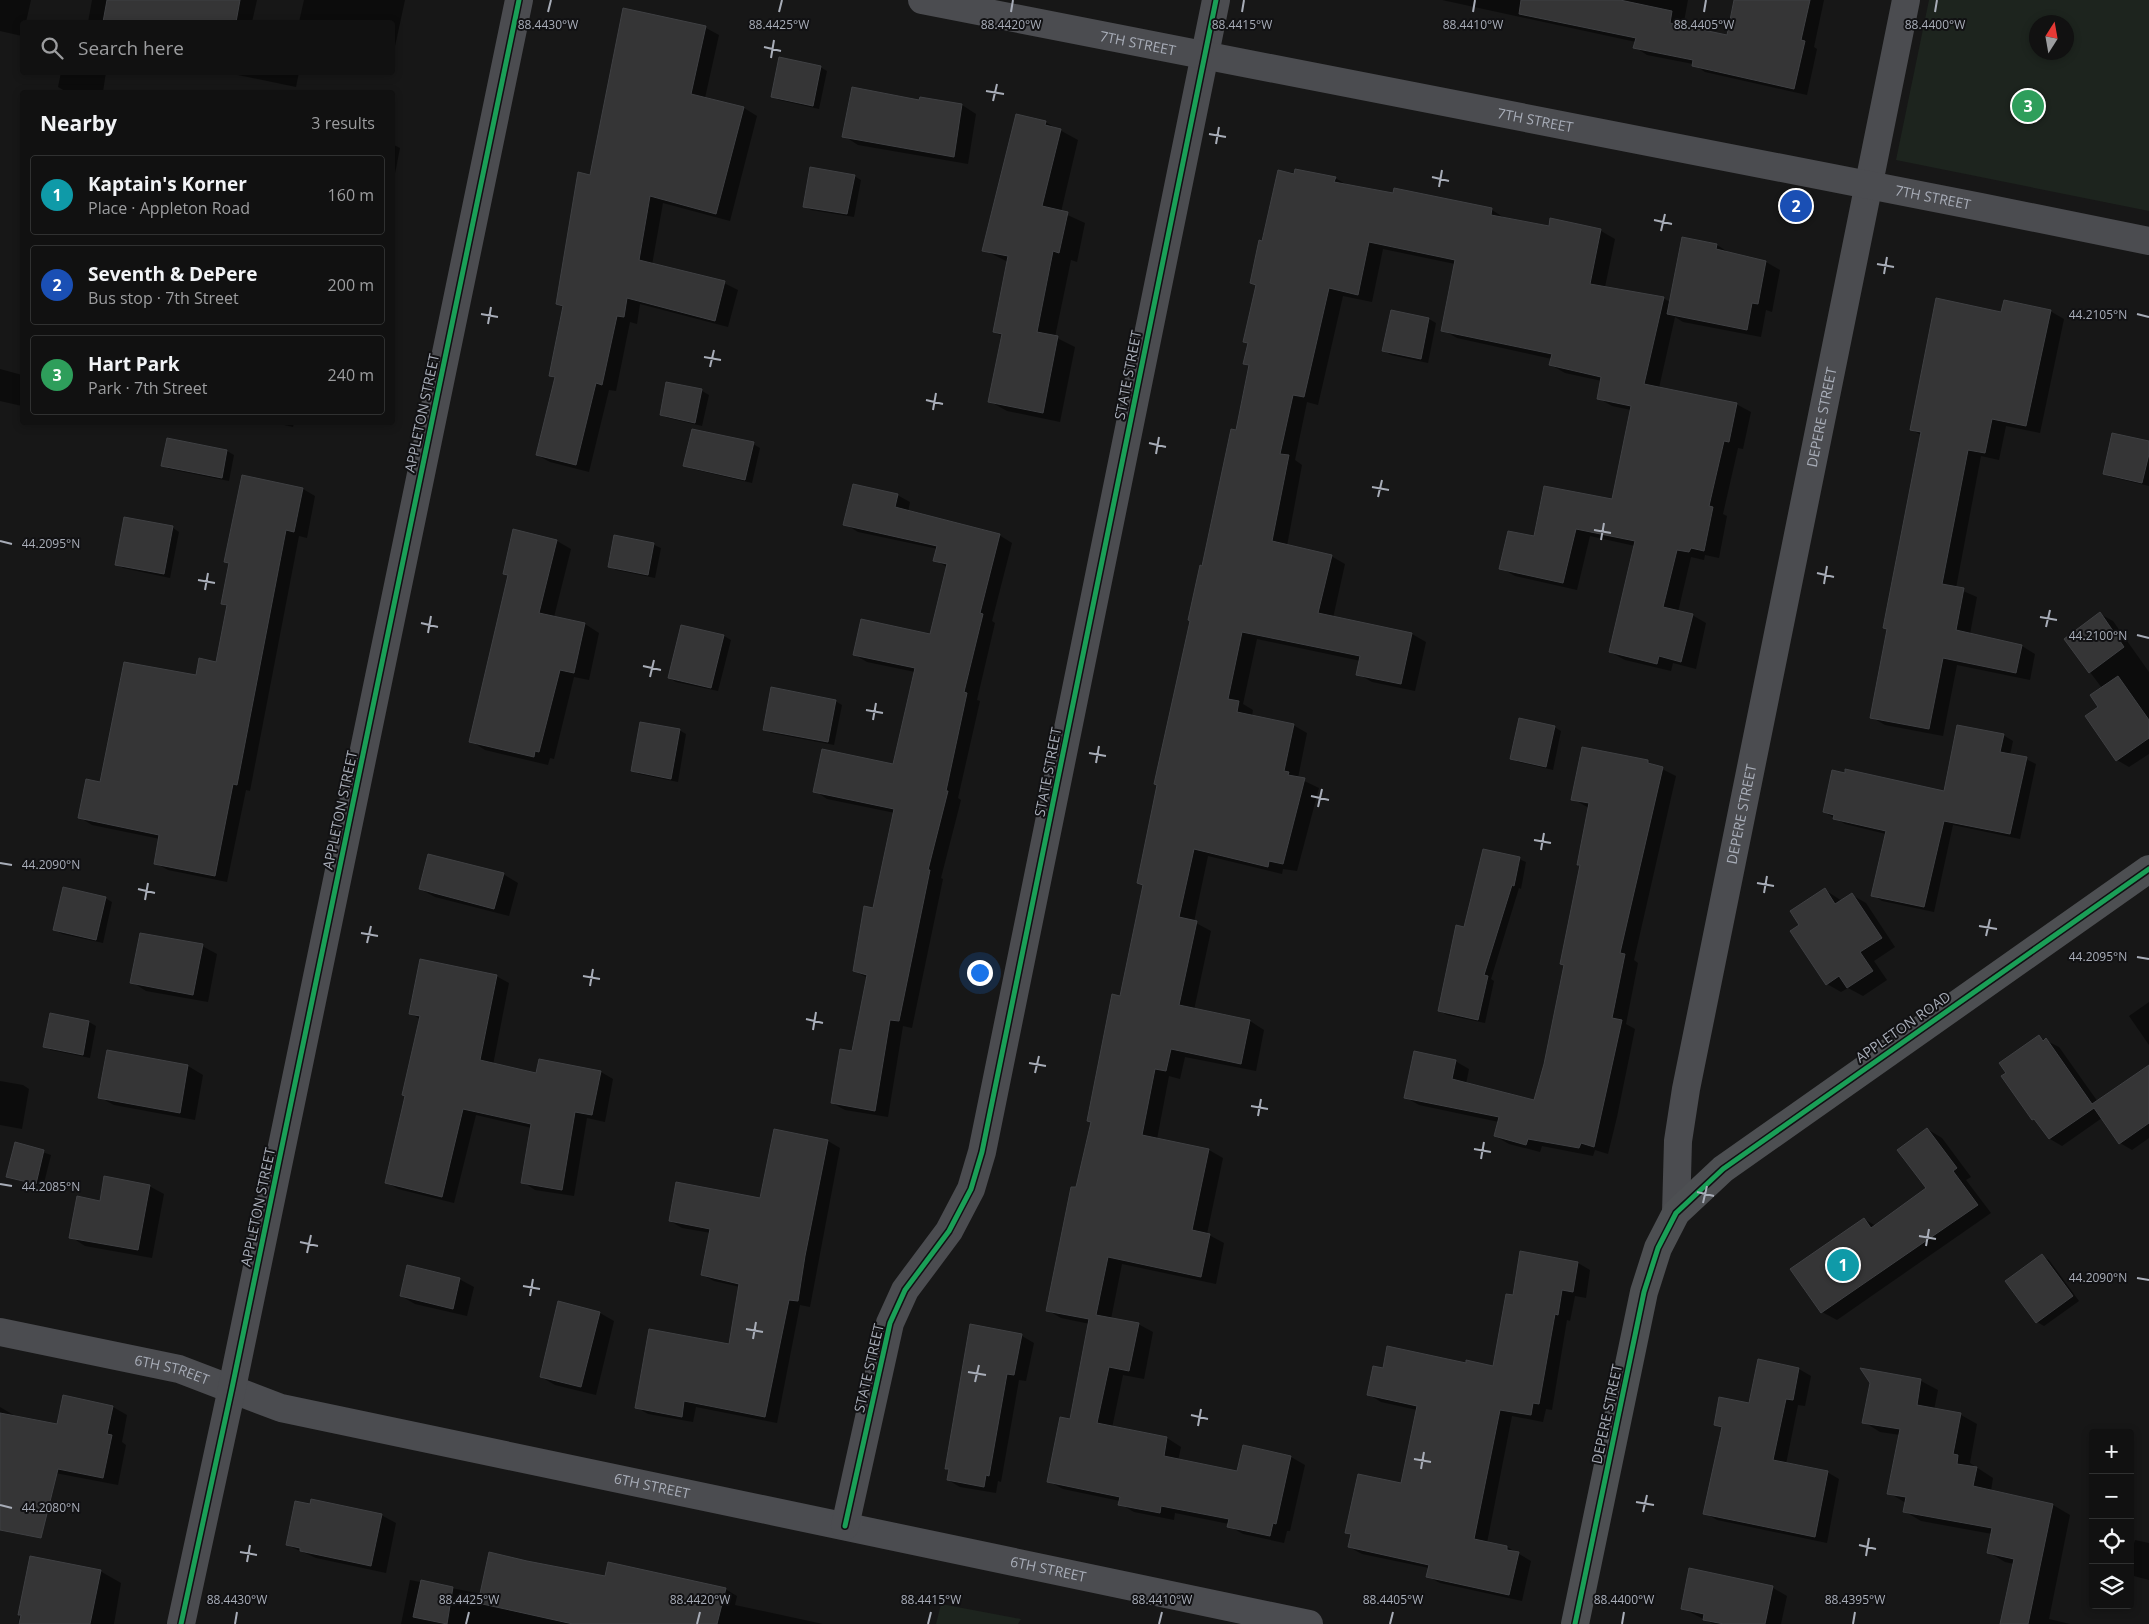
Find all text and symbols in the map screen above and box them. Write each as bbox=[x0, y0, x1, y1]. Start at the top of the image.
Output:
north arrow bbox=[2029, 15, 2074, 60]
text: 88.4430°W bbox=[518, 16, 578, 33]
text: 88.4425°W bbox=[749, 16, 809, 33]
text: 88.4420°W bbox=[981, 16, 1041, 33]
text: 88.4415°W bbox=[1212, 16, 1272, 33]
text: 88.4410°W bbox=[1443, 16, 1503, 33]
text: 88.4405°W bbox=[1674, 16, 1734, 33]
text: 88.4400°W bbox=[1905, 16, 1965, 33]
search box bbox=[20, 20, 395, 75]
street label: 7TH STREET bbox=[1098, 26, 1178, 60]
icon: search bbox=[38, 34, 66, 62]
text: Search here bbox=[78, 35, 184, 61]
pin: 3 bbox=[2012, 87, 2044, 125]
street label: 7TH STREET bbox=[1496, 103, 1575, 137]
text: Nearby bbox=[40, 109, 117, 137]
text: 3 results bbox=[311, 112, 375, 134]
text: Kaptain's Korner bbox=[88, 171, 247, 197]
street label: 7TH STREET bbox=[1893, 180, 1973, 214]
text: 1 bbox=[52, 184, 62, 206]
text: 160 m bbox=[328, 184, 374, 206]
pin: 2 bbox=[1780, 187, 1812, 225]
text: Place · Appleton Road bbox=[88, 197, 250, 219]
text: Seventh & DePere bbox=[88, 261, 257, 287]
text: 2 bbox=[52, 274, 62, 296]
text: 200 m bbox=[328, 274, 374, 296]
text: Bus stop · 7th Street bbox=[88, 287, 239, 309]
text: 44.2105°N bbox=[2069, 306, 2127, 323]
street label: STATE STREET bbox=[1110, 328, 1146, 421]
text: Hart Park bbox=[88, 351, 180, 377]
street label: APPLETON STREET bbox=[400, 352, 443, 474]
text: 3 bbox=[52, 364, 62, 386]
text: 240 m bbox=[328, 364, 374, 386]
street label: DEPERE STREET bbox=[1802, 365, 1841, 469]
text: Park · 7th Street bbox=[88, 377, 207, 399]
text: 44.2095°N bbox=[22, 535, 80, 552]
text: 44.2100°N bbox=[2069, 627, 2127, 644]
street label: STATE STREET bbox=[1030, 725, 1066, 818]
street label: APPLETON STREET bbox=[318, 749, 361, 871]
street label: DEPERE STREET bbox=[1722, 762, 1760, 866]
text: 44.2090°N bbox=[22, 856, 80, 873]
text: 44.2095°N bbox=[2069, 948, 2127, 965]
your location bbox=[967, 960, 993, 986]
street label: APPLETON ROAD bbox=[1851, 987, 1954, 1067]
street label: APPLETON STREET bbox=[236, 1146, 279, 1268]
text: 44.2085°N bbox=[22, 1178, 80, 1195]
pin: 1 bbox=[1827, 1246, 1859, 1284]
text: 44.2090°N bbox=[2069, 1269, 2127, 1286]
street label: STATE STREET bbox=[849, 1321, 888, 1414]
street label: 6TH STREET bbox=[133, 1350, 212, 1389]
street label: DEPERE STREET bbox=[1587, 1362, 1626, 1466]
map controls bbox=[2089, 1429, 2134, 1609]
button: + bbox=[2089, 1429, 2134, 1474]
street label: 6TH STREET bbox=[612, 1468, 692, 1503]
button: − bbox=[2089, 1474, 2134, 1519]
text: 44.2080°N bbox=[22, 1499, 80, 1516]
button: locate bbox=[2089, 1519, 2134, 1564]
street label: 6TH STREET bbox=[1009, 1552, 1088, 1586]
button: layers bbox=[2089, 1564, 2134, 1609]
text: 88.4430°W bbox=[207, 1591, 267, 1608]
text: 88.4425°W bbox=[439, 1591, 499, 1608]
text: 88.4420°W bbox=[670, 1591, 730, 1608]
text: 88.4415°W bbox=[901, 1591, 961, 1608]
text: 88.4410°W bbox=[1132, 1591, 1192, 1608]
text: 88.4405°W bbox=[1363, 1591, 1423, 1608]
text: 88.4400°W bbox=[1594, 1591, 1654, 1608]
text: 88.4395°W bbox=[1825, 1591, 1885, 1608]

